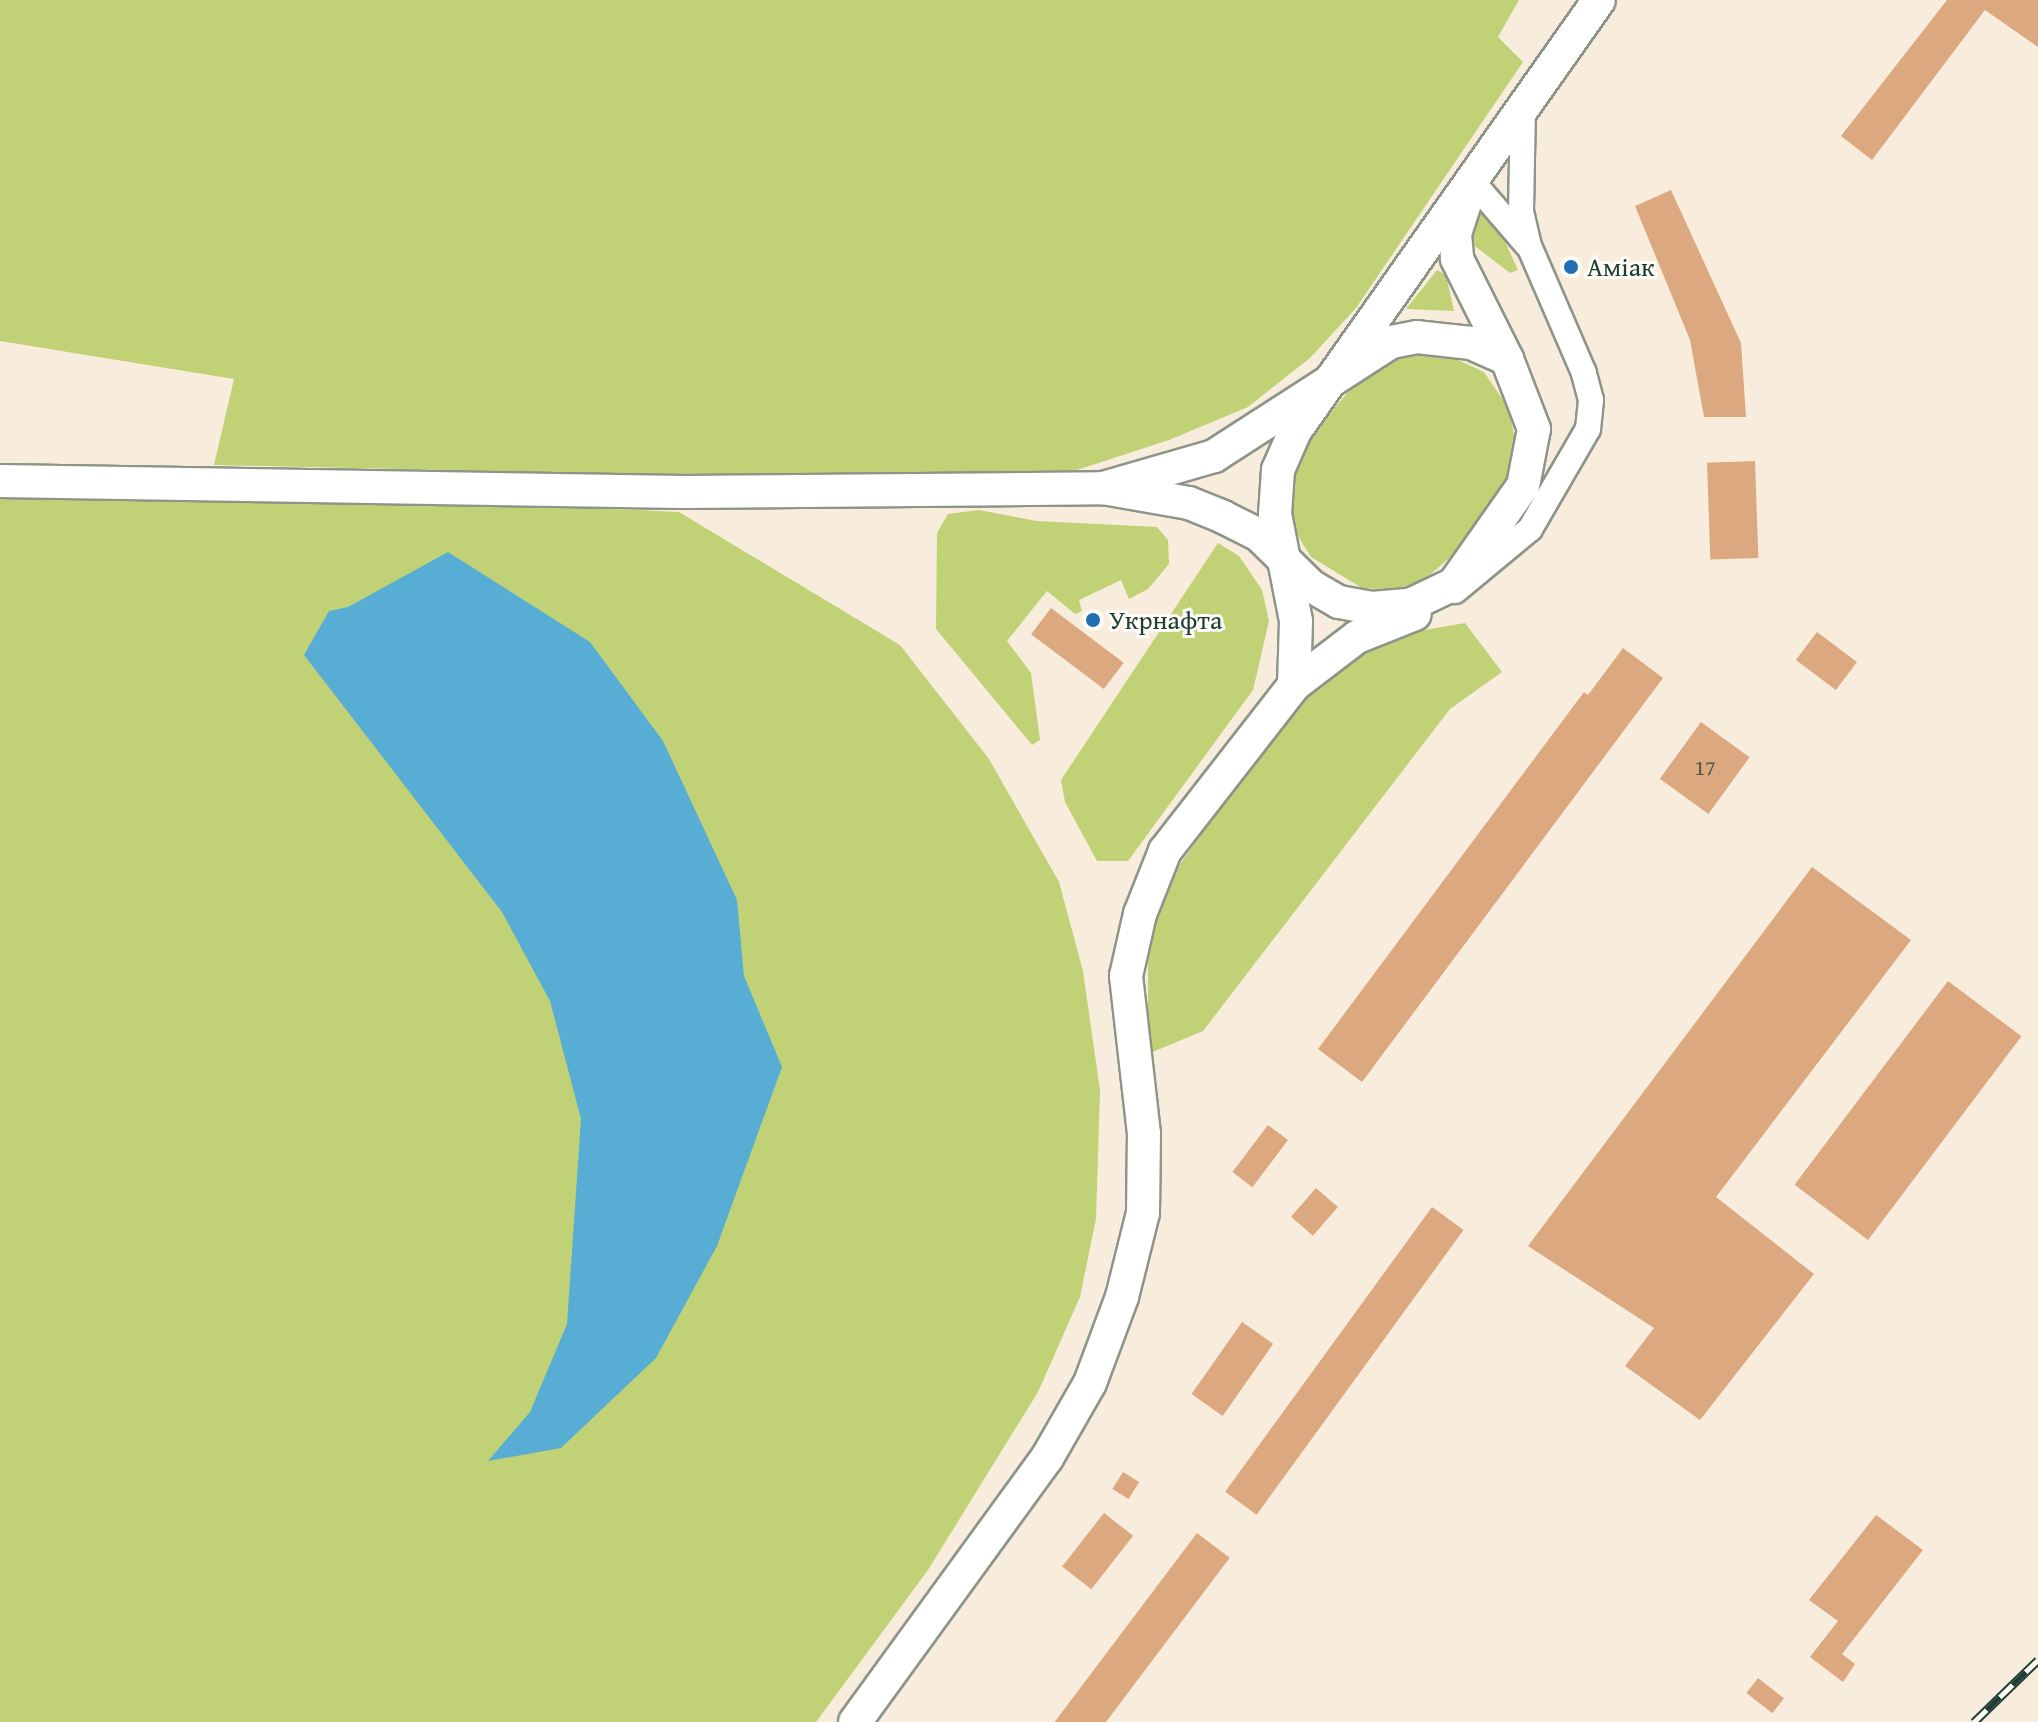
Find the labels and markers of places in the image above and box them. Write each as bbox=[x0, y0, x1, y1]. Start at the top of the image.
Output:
place label: Аміак bbox=[1587, 251, 1655, 283]
marker: Аміак bbox=[1562, 258, 1580, 276]
place label: Укрнафта bbox=[1109, 604, 1222, 636]
marker: Укрнафта bbox=[1084, 611, 1102, 629]

